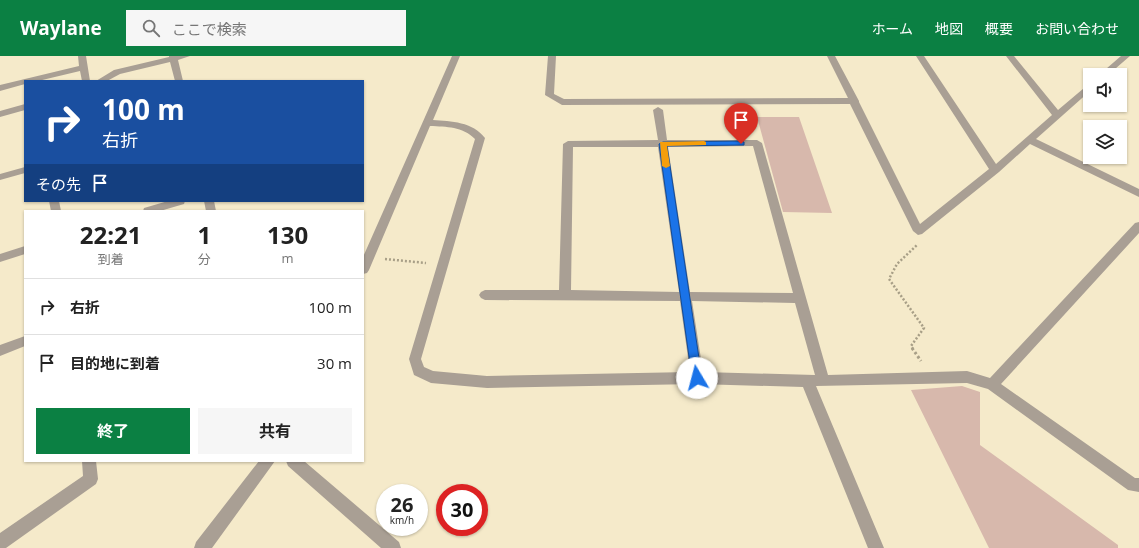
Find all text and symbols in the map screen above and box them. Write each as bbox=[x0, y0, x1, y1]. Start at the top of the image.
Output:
search box bbox=[126, 10, 406, 46]
text: Waylane bbox=[20, 15, 102, 41]
icon: search bbox=[140, 17, 162, 39]
text: ここで検索 bbox=[172, 19, 247, 39]
text: ホーム bbox=[871, 19, 913, 38]
text: 地図 bbox=[935, 19, 963, 38]
text: 概要 bbox=[985, 19, 1013, 38]
text: お問い合わせ bbox=[1035, 19, 1119, 38]
map controls bbox=[1083, 68, 1127, 164]
button: sound bbox=[1083, 68, 1127, 112]
text: 100 m bbox=[102, 90, 185, 128]
icon: right bbox=[36, 96, 88, 148]
pin bbox=[724, 103, 758, 144]
icon: arrive bbox=[730, 109, 752, 131]
button: layers bbox=[1083, 120, 1127, 164]
text: 右折 bbox=[102, 128, 138, 152]
icon: arrive bbox=[89, 172, 111, 194]
text: その先 bbox=[36, 174, 81, 194]
text: 22:21 bbox=[80, 218, 142, 251]
text: 1 bbox=[197, 218, 211, 251]
text: 130 bbox=[267, 218, 308, 251]
text: m bbox=[282, 249, 294, 267]
text: 到着 bbox=[98, 250, 124, 268]
text: 分 bbox=[198, 250, 211, 268]
icon: right bbox=[36, 296, 58, 318]
text: 右折 bbox=[70, 297, 100, 317]
text: 100 m bbox=[308, 297, 352, 317]
icon: arrive bbox=[36, 352, 58, 374]
text: 目的地に到着 bbox=[70, 353, 160, 373]
text: 30 m bbox=[317, 353, 352, 373]
position arrow bbox=[676, 357, 718, 399]
button: 終了 bbox=[36, 408, 190, 454]
button: 共有 bbox=[198, 408, 352, 454]
speed limit sign: 30 bbox=[436, 484, 488, 536]
text: 26 bbox=[391, 491, 413, 518]
text: km/h bbox=[390, 513, 414, 527]

